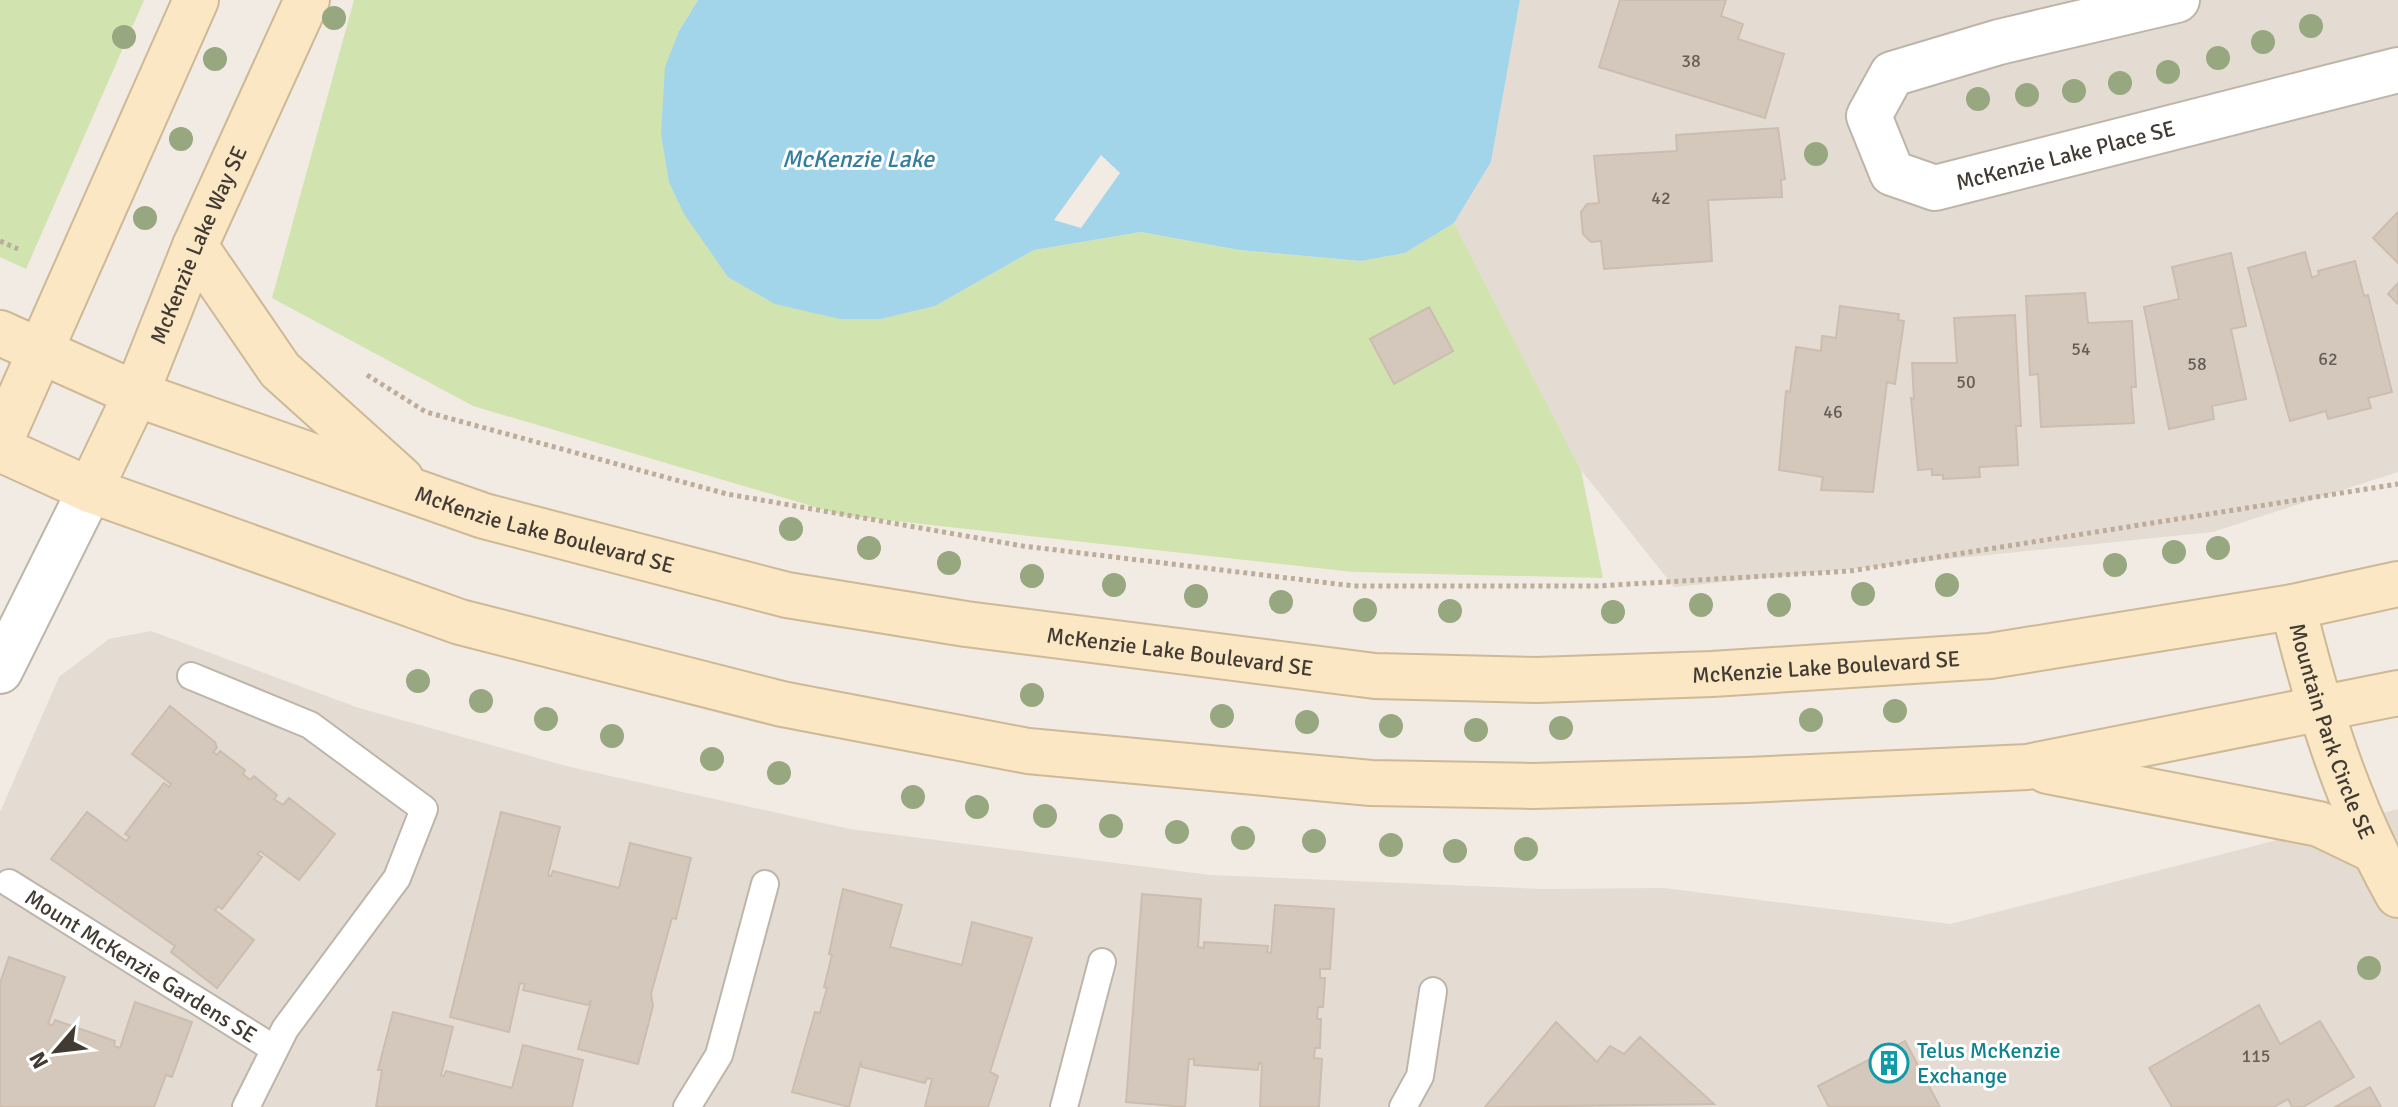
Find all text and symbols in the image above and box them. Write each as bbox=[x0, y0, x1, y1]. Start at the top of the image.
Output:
house number: 38 bbox=[1681, 50, 1701, 72]
street label: McKenzie Lake Place SE bbox=[1953, 114, 2178, 196]
street label: McKenzie Lake Way SE bbox=[144, 141, 252, 348]
water label: McKenzie Lake bbox=[782, 144, 935, 174]
house number: 42 bbox=[1651, 187, 1671, 209]
house number: 54 bbox=[2071, 338, 2091, 360]
house number: 62 bbox=[2318, 348, 2338, 370]
house number: 58 bbox=[2187, 353, 2207, 375]
house number: 50 bbox=[1956, 371, 1976, 393]
house number: 46 bbox=[1823, 401, 1843, 423]
street label: McKenzie Lake Boulevard SE bbox=[412, 479, 677, 579]
street label: Mountain Park Circle SE bbox=[2284, 620, 2381, 843]
street label: McKenzie Lake Boulevard SE bbox=[1045, 621, 1315, 682]
street label: McKenzie Lake Boulevard SE bbox=[1692, 644, 1961, 688]
street label: Mount McKenzie Gardens SE bbox=[20, 883, 262, 1048]
north arrow bbox=[16, 1011, 96, 1091]
place label: Telus McKenzie Exchange bbox=[1917, 1037, 2060, 1089]
building icon: Telus McKenzie Exchange bbox=[1868, 1042, 1910, 1084]
house number: 115 bbox=[2241, 1045, 2271, 1067]
text: N bbox=[23, 1047, 54, 1073]

